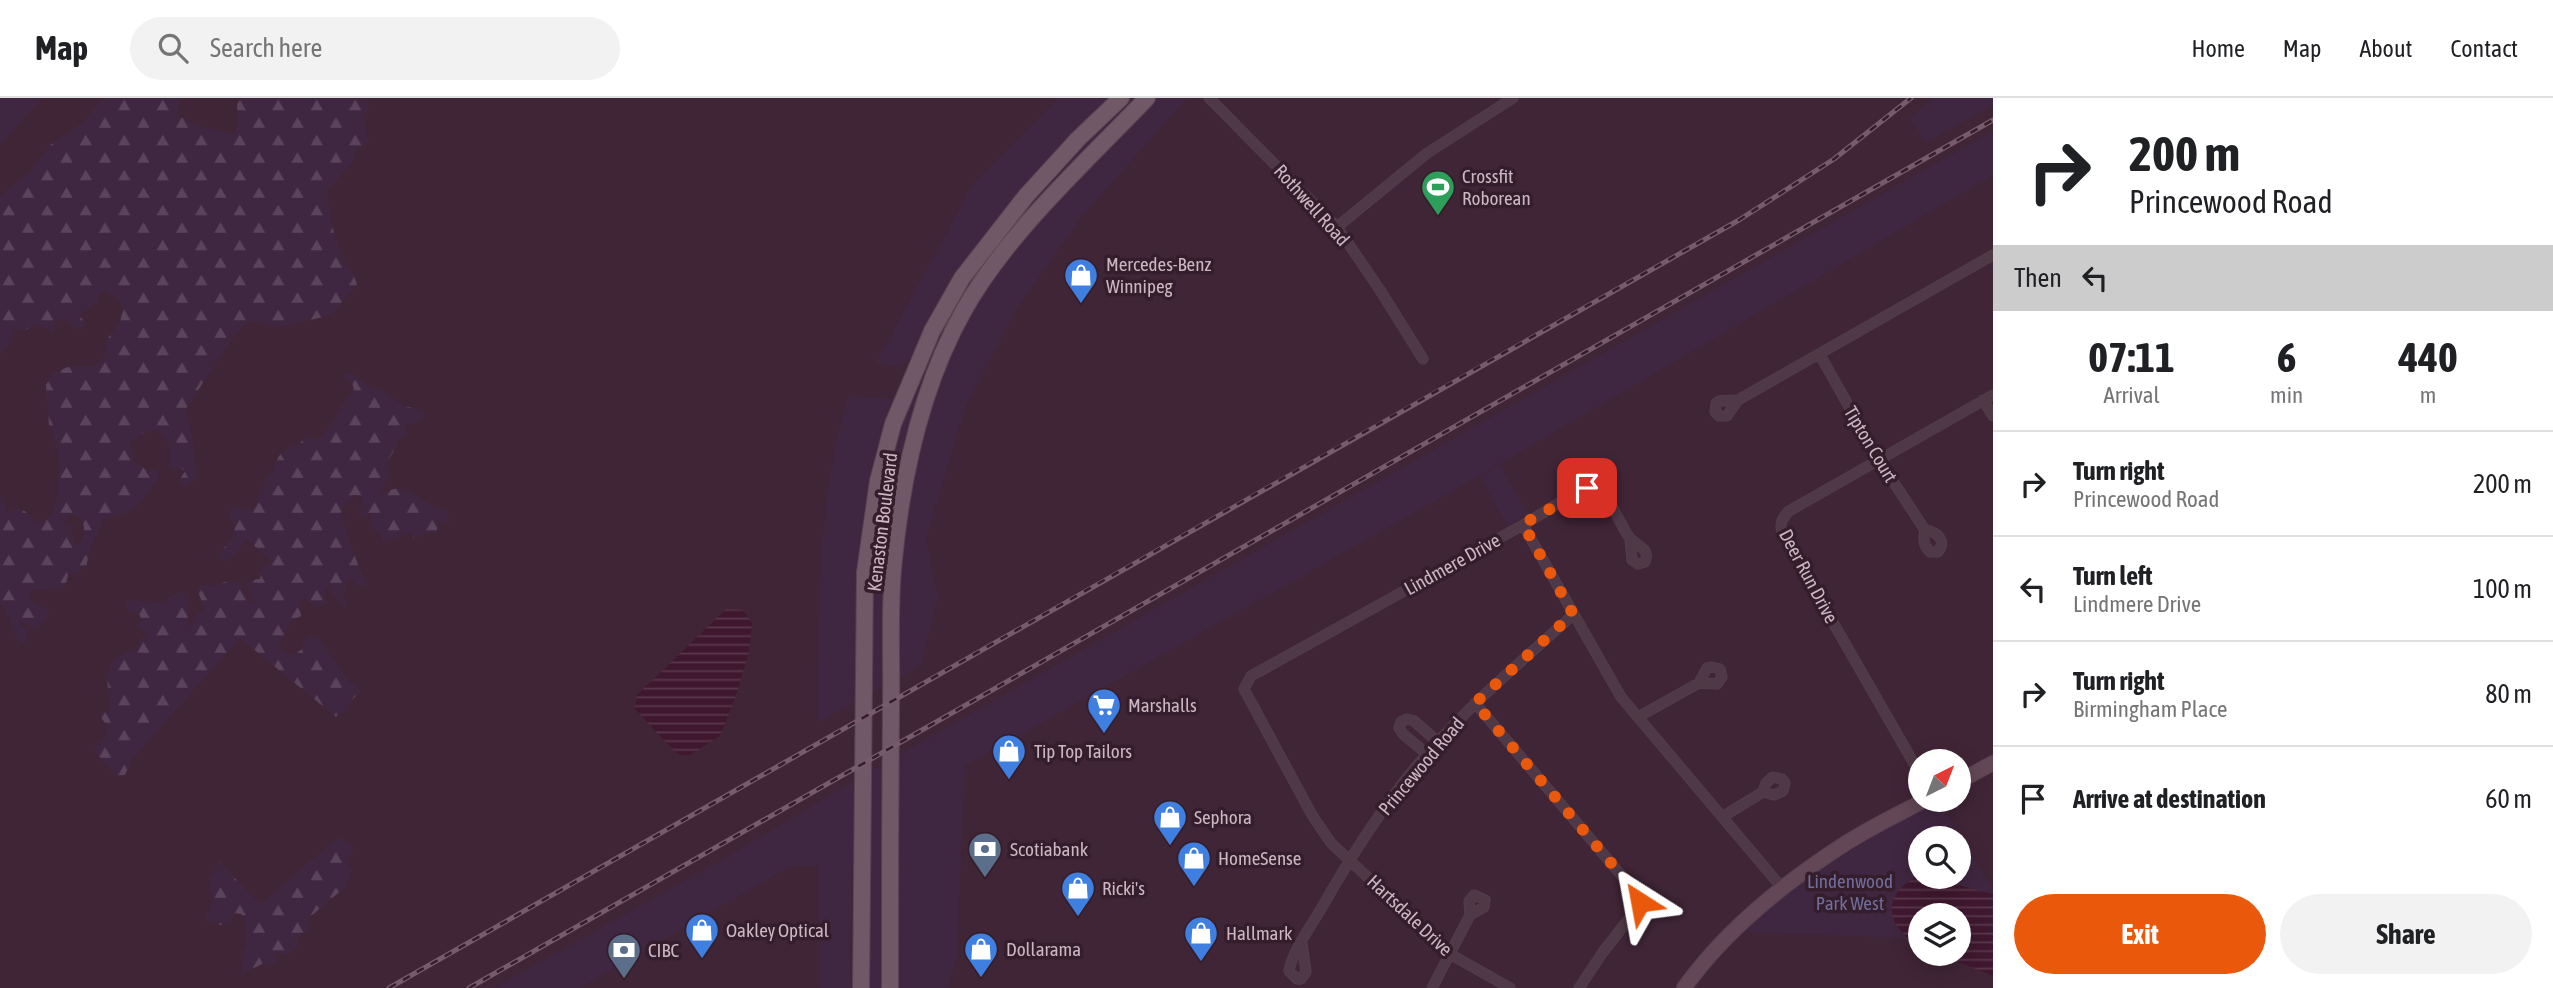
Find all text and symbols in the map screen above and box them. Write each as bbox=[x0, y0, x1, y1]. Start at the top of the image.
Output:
search box bbox=[130, 17, 620, 80]
text: Map bbox=[35, 29, 88, 67]
icon: search bbox=[154, 29, 192, 67]
text: Search here bbox=[210, 33, 322, 63]
text: Home bbox=[2191, 35, 2245, 62]
text: Map bbox=[2283, 35, 2321, 62]
text: About bbox=[2359, 35, 2412, 62]
text: Contact bbox=[2450, 35, 2518, 62]
text: 200 m bbox=[2129, 125, 2240, 181]
icon: right bbox=[2014, 126, 2105, 217]
street label: Rothwell Road bbox=[1270, 160, 1354, 250]
place label: Crossfit Roborean bbox=[1462, 165, 1531, 209]
sports icon: Crossfit Roborean bbox=[1419, 168, 1457, 217]
text: Princewood Road bbox=[2129, 183, 2333, 220]
place label: Mercedes-Benz Winnipeg bbox=[1106, 253, 1211, 297]
shop icon: Mercedes-Benz Winnipeg bbox=[1062, 256, 1100, 305]
icon: left bbox=[2076, 259, 2114, 297]
text: Then bbox=[2014, 263, 2062, 293]
text: 07:11 bbox=[2088, 333, 2175, 381]
text: 6 bbox=[2277, 333, 2296, 381]
text: 440 bbox=[2398, 333, 2458, 381]
text: Arrival bbox=[2103, 382, 2160, 408]
text: min bbox=[2270, 382, 2303, 408]
text: m bbox=[2420, 382, 2436, 408]
street label: Tipton Court bbox=[1840, 402, 1902, 486]
street label: Kenaston Boulevard bbox=[863, 451, 901, 593]
text: Turn right bbox=[2073, 456, 2164, 486]
pin bbox=[1557, 458, 1617, 518]
icon: right bbox=[2014, 465, 2052, 503]
icon: arrive bbox=[1568, 469, 1606, 507]
text: 200 m bbox=[2473, 469, 2532, 499]
text: Princewood Road bbox=[2073, 486, 2219, 512]
street label: Deer Run Drive bbox=[1775, 525, 1843, 627]
street label: Lindmere Drive bbox=[1400, 529, 1504, 599]
text: Turn left bbox=[2073, 561, 2153, 591]
icon: left bbox=[2014, 570, 2052, 608]
text: 100 m bbox=[2473, 574, 2532, 604]
text: Lindmere Drive bbox=[2073, 591, 2201, 617]
text: Turn right bbox=[2073, 666, 2164, 696]
icon: right bbox=[2014, 675, 2052, 713]
text: 80 m bbox=[2485, 679, 2532, 709]
supermarket icon: Marshalls bbox=[1085, 686, 1123, 735]
place label: Marshalls bbox=[1128, 694, 1197, 716]
text: Birmingham Place bbox=[2073, 696, 2227, 722]
street label: Princewood Road bbox=[1374, 713, 1468, 819]
shop icon: Tip Top Tailors bbox=[990, 732, 1028, 781]
place label: Tip Top Tailors bbox=[1034, 740, 1132, 762]
north arrow bbox=[1908, 749, 1970, 812]
map controls bbox=[1908, 749, 1971, 966]
icon: arrive bbox=[2014, 780, 2052, 818]
text: Arrive at destination bbox=[2073, 784, 2266, 814]
text: 60 m bbox=[2485, 784, 2532, 814]
shop icon: Sephora bbox=[1151, 798, 1189, 847]
place label: Sephora bbox=[1194, 806, 1252, 828]
button: search bbox=[1908, 826, 1971, 889]
bank icon: Scotiabank bbox=[966, 830, 1004, 879]
place label: Scotiabank bbox=[1010, 838, 1089, 860]
shop icon: HomeSense bbox=[1175, 839, 1213, 888]
place label: HomeSense bbox=[1218, 847, 1301, 869]
position arrow bbox=[1603, 865, 1677, 939]
shop icon: Ricki's bbox=[1059, 869, 1097, 918]
street label: Hartsdale Drive bbox=[1363, 870, 1457, 960]
park label: Lindenwood Park West bbox=[1807, 870, 1893, 914]
place label: Ricki's bbox=[1102, 877, 1145, 899]
button: Exit bbox=[2014, 894, 2266, 974]
button: Share bbox=[2280, 894, 2532, 974]
button: layers bbox=[1908, 903, 1971, 966]
shop icon: Oakley Optical bbox=[683, 911, 721, 960]
shop icon: Hallmark bbox=[1182, 914, 1220, 963]
place label: Oakley Optical bbox=[726, 919, 829, 941]
place label: Hallmark bbox=[1226, 922, 1293, 944]
shop icon: Dollarama bbox=[962, 930, 1000, 979]
bank icon: CIBC bbox=[605, 931, 643, 980]
place label: Dollarama bbox=[1006, 938, 1081, 960]
place label: CIBC bbox=[648, 939, 679, 961]

